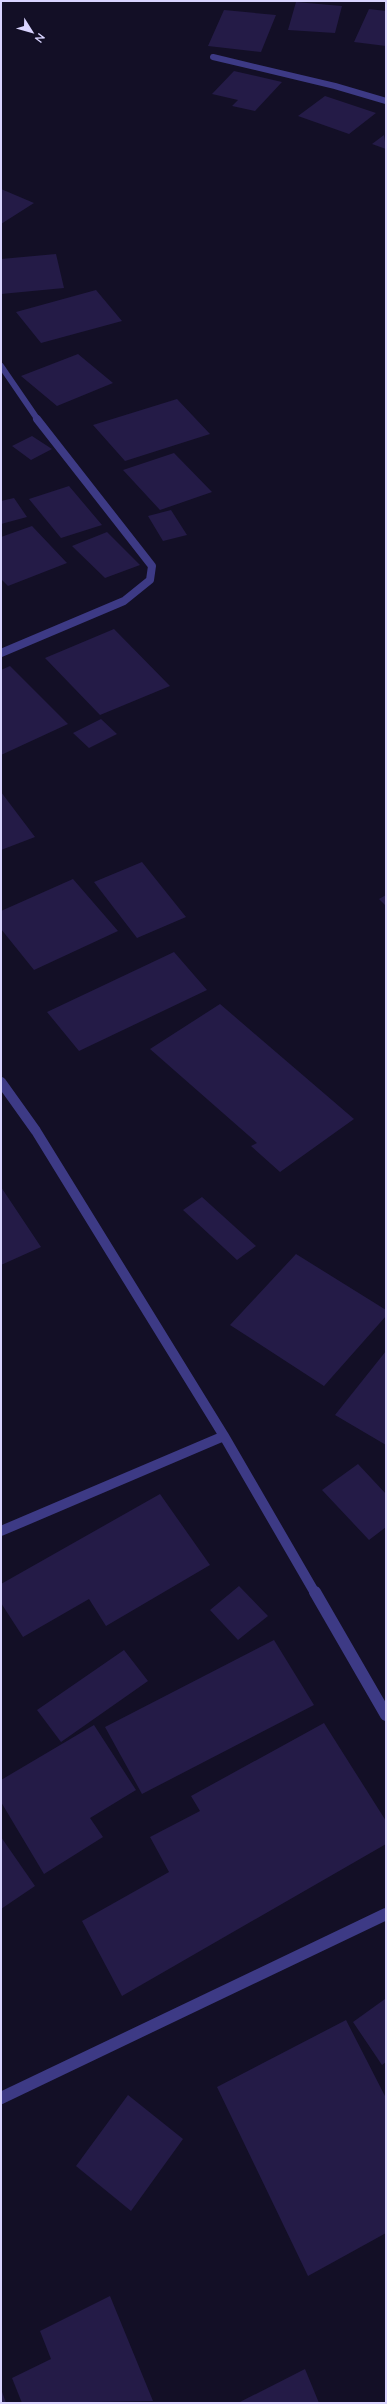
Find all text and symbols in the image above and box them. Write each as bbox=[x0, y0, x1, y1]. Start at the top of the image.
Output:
north arrow bbox=[12, 12, 52, 52]
text: N bbox=[33, 31, 48, 46]

